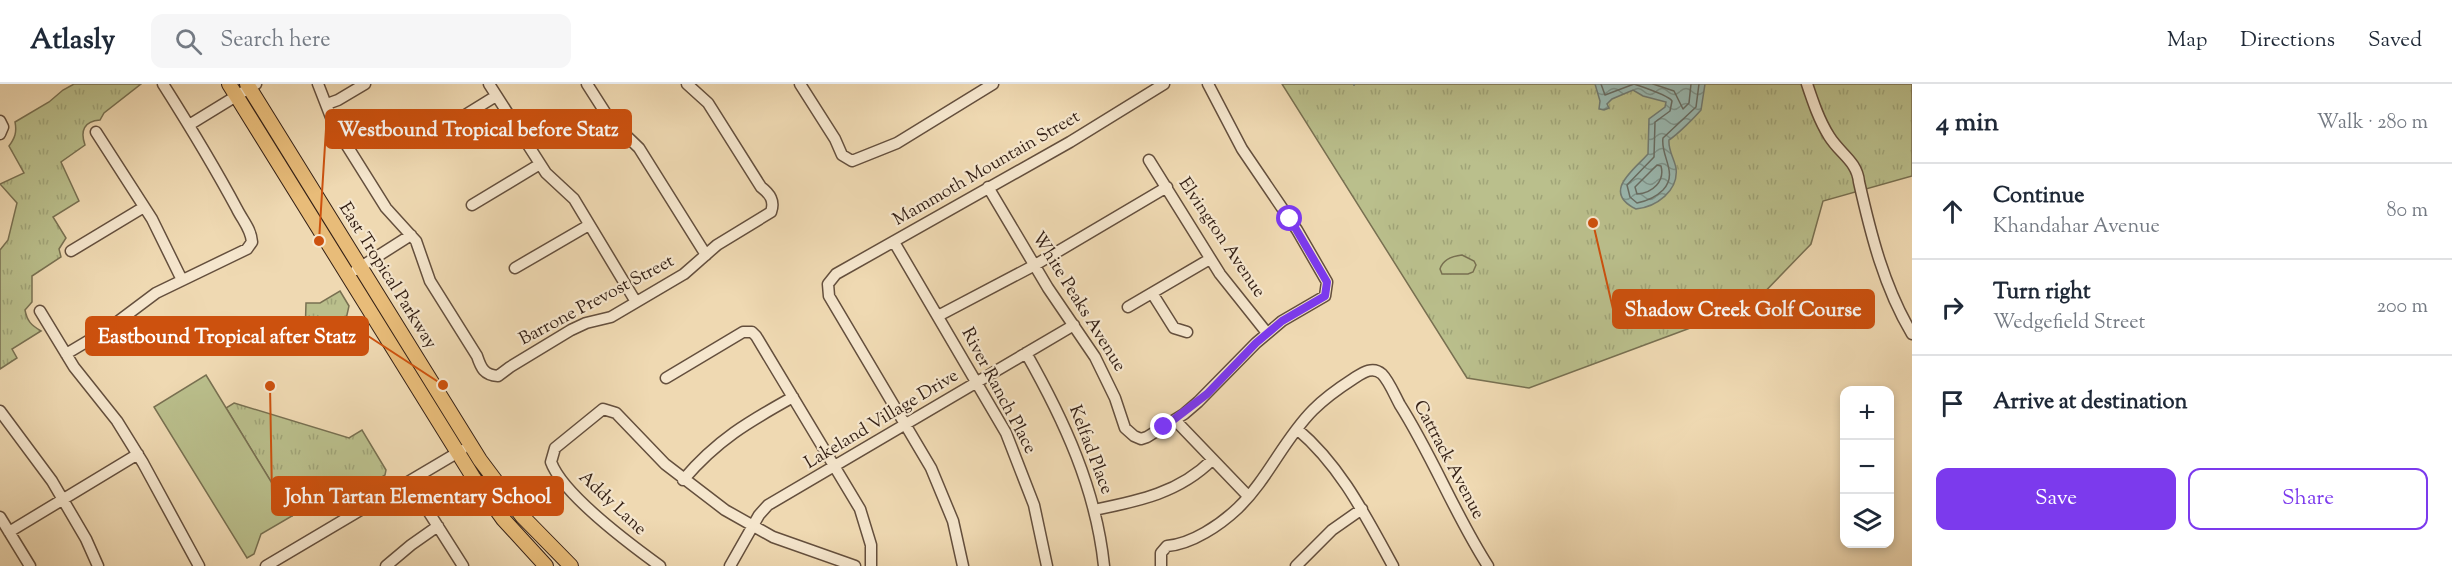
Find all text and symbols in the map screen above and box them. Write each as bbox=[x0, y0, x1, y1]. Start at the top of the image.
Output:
search box bbox=[151, 14, 571, 68]
text: Atlasly bbox=[30, 21, 115, 61]
icon: search bbox=[172, 25, 205, 58]
text: Search here bbox=[220, 25, 331, 57]
text: Map bbox=[2167, 26, 2207, 56]
text: Directions bbox=[2240, 26, 2335, 56]
text: Saved bbox=[2368, 26, 2422, 56]
street label: Mammoth Mountain Street bbox=[889, 105, 1085, 233]
text: 4 min bbox=[1936, 105, 1999, 142]
text: Walk · 280 m bbox=[2317, 109, 2428, 138]
callout: Westbound Tropical before Statz bbox=[326, 110, 631, 148]
text: Westbound Tropical before Statz bbox=[338, 117, 619, 146]
street label: Elvington Avenue bbox=[1171, 173, 1271, 303]
text: Continue bbox=[1993, 181, 2084, 213]
icon: ahead bbox=[1936, 195, 1969, 228]
text: 80 m bbox=[2387, 197, 2428, 226]
street label: East Tropical Parkway bbox=[331, 198, 443, 354]
route start bbox=[1276, 205, 1302, 231]
text: Khandahar Avenue bbox=[1993, 213, 2160, 242]
street label: White Peaks Avenue bbox=[1024, 227, 1132, 377]
street label: Barrone Prevost Street bbox=[515, 249, 679, 353]
text: Turn right bbox=[1993, 277, 2090, 309]
callout: Shadow Creek Golf Course bbox=[1613, 290, 1874, 328]
icon: right bbox=[1936, 291, 1969, 324]
text: 200 m bbox=[2377, 293, 2428, 322]
text: Shadow Creek Golf Course bbox=[1625, 297, 1861, 326]
text: Wedgefield Street bbox=[1993, 309, 2145, 338]
callout: Eastbound Tropical after Statz bbox=[86, 317, 368, 355]
street label: River Ranch Place bbox=[954, 323, 1042, 459]
text: Eastbound Tropical after Statz bbox=[98, 324, 356, 353]
street label: Lakeland Village Drive bbox=[800, 364, 964, 476]
map controls bbox=[1840, 386, 1894, 548]
button: + bbox=[1840, 386, 1894, 440]
icon: arrive bbox=[1936, 387, 1969, 420]
text: Arrive at destination bbox=[1993, 387, 2188, 419]
street label: Cattrack Avenue bbox=[1406, 396, 1490, 524]
street label: Kelfad Place bbox=[1061, 402, 1119, 498]
route end bbox=[1150, 413, 1176, 439]
button: − bbox=[1840, 440, 1894, 494]
street label: Addy Lane bbox=[572, 466, 652, 542]
button: Save bbox=[1936, 468, 2176, 530]
button: Share bbox=[2188, 468, 2428, 530]
callout: John Tartan Elementary School bbox=[272, 477, 563, 515]
text: John Tartan Elementary School bbox=[283, 484, 552, 513]
button: layers bbox=[1840, 494, 1894, 548]

